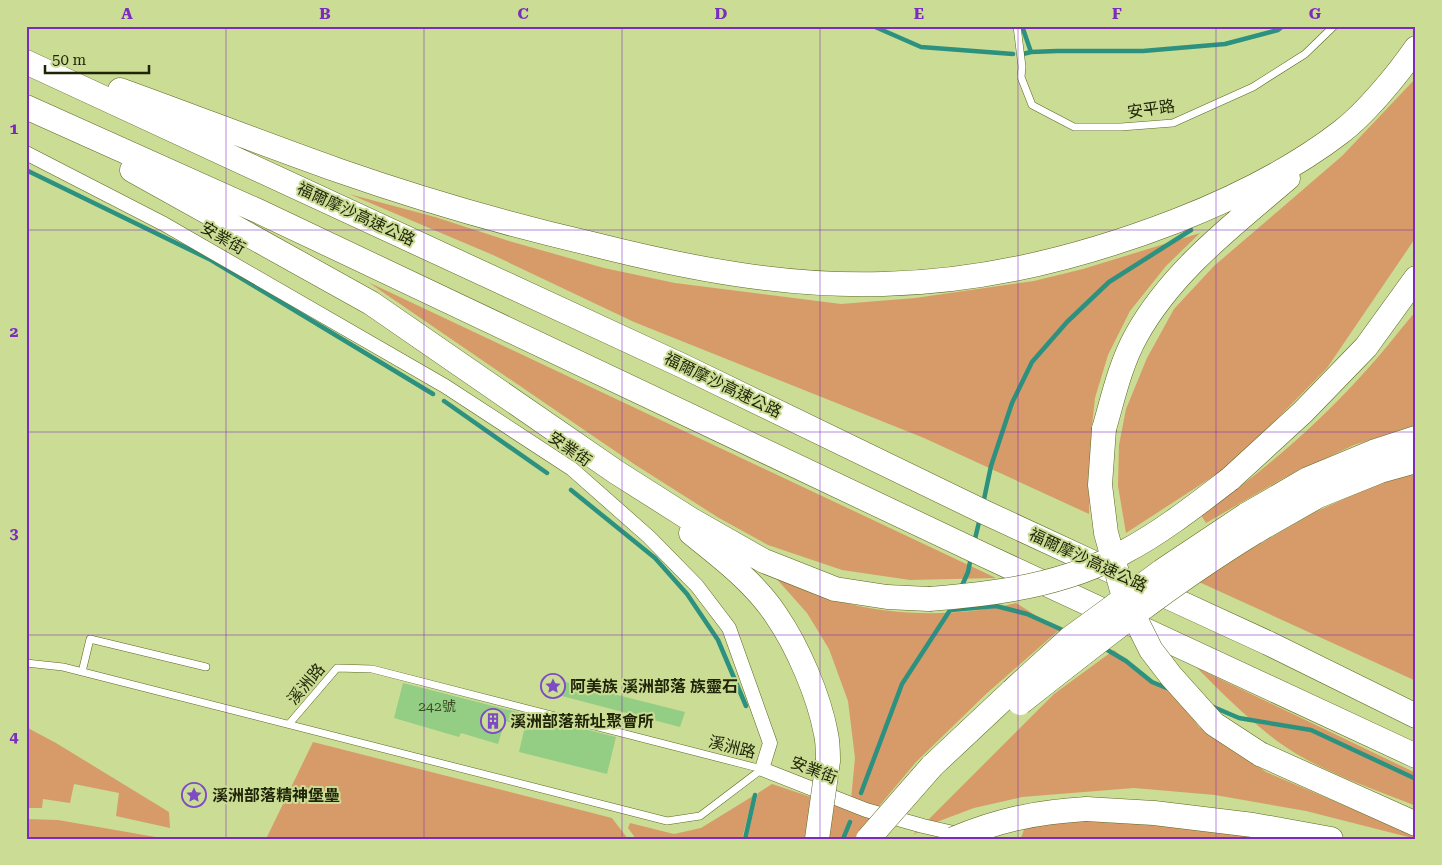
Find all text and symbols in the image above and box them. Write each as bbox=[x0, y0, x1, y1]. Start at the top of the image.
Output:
text: A bbox=[121, 4, 133, 23]
text: B bbox=[319, 4, 331, 23]
text: C bbox=[517, 4, 529, 23]
text: D bbox=[715, 4, 728, 23]
text: E bbox=[914, 4, 924, 23]
text: F bbox=[1112, 4, 1122, 23]
text: G bbox=[1309, 4, 1322, 23]
scale bar bbox=[45, 42, 149, 74]
text: 50 m bbox=[52, 51, 87, 69]
street label: 安平路 bbox=[1126, 96, 1176, 122]
text: 1 bbox=[10, 119, 19, 138]
street label: 福爾摩沙高速公路 bbox=[294, 178, 418, 250]
street label: 安業街 bbox=[197, 218, 249, 258]
text: 2 bbox=[10, 322, 19, 341]
street label: 福爾摩沙高速公路 bbox=[661, 348, 785, 422]
street label: 安業街 bbox=[545, 427, 595, 471]
text: 3 bbox=[10, 524, 19, 543]
street label: 福爾摩沙高速公路 bbox=[1026, 524, 1150, 596]
street label: 溪洲路 bbox=[283, 660, 329, 708]
place icon: 阿美族 溪洲部落 族靈石 bbox=[540, 673, 566, 699]
place label: 阿美族 溪洲部落 族靈石 bbox=[570, 677, 738, 696]
house number: 242號 bbox=[418, 698, 456, 714]
building icon: 溪洲部落新址聚會所 bbox=[480, 708, 506, 734]
place label: 溪洲部落新址聚會所 bbox=[510, 712, 654, 731]
text: 4 bbox=[10, 727, 19, 746]
street label: 溪洲路 bbox=[706, 732, 758, 762]
street label: 安業街 bbox=[788, 753, 840, 787]
place icon: 溪洲部落精神堡壘 bbox=[181, 782, 207, 808]
place label: 溪洲部落精神堡壘 bbox=[212, 786, 340, 805]

